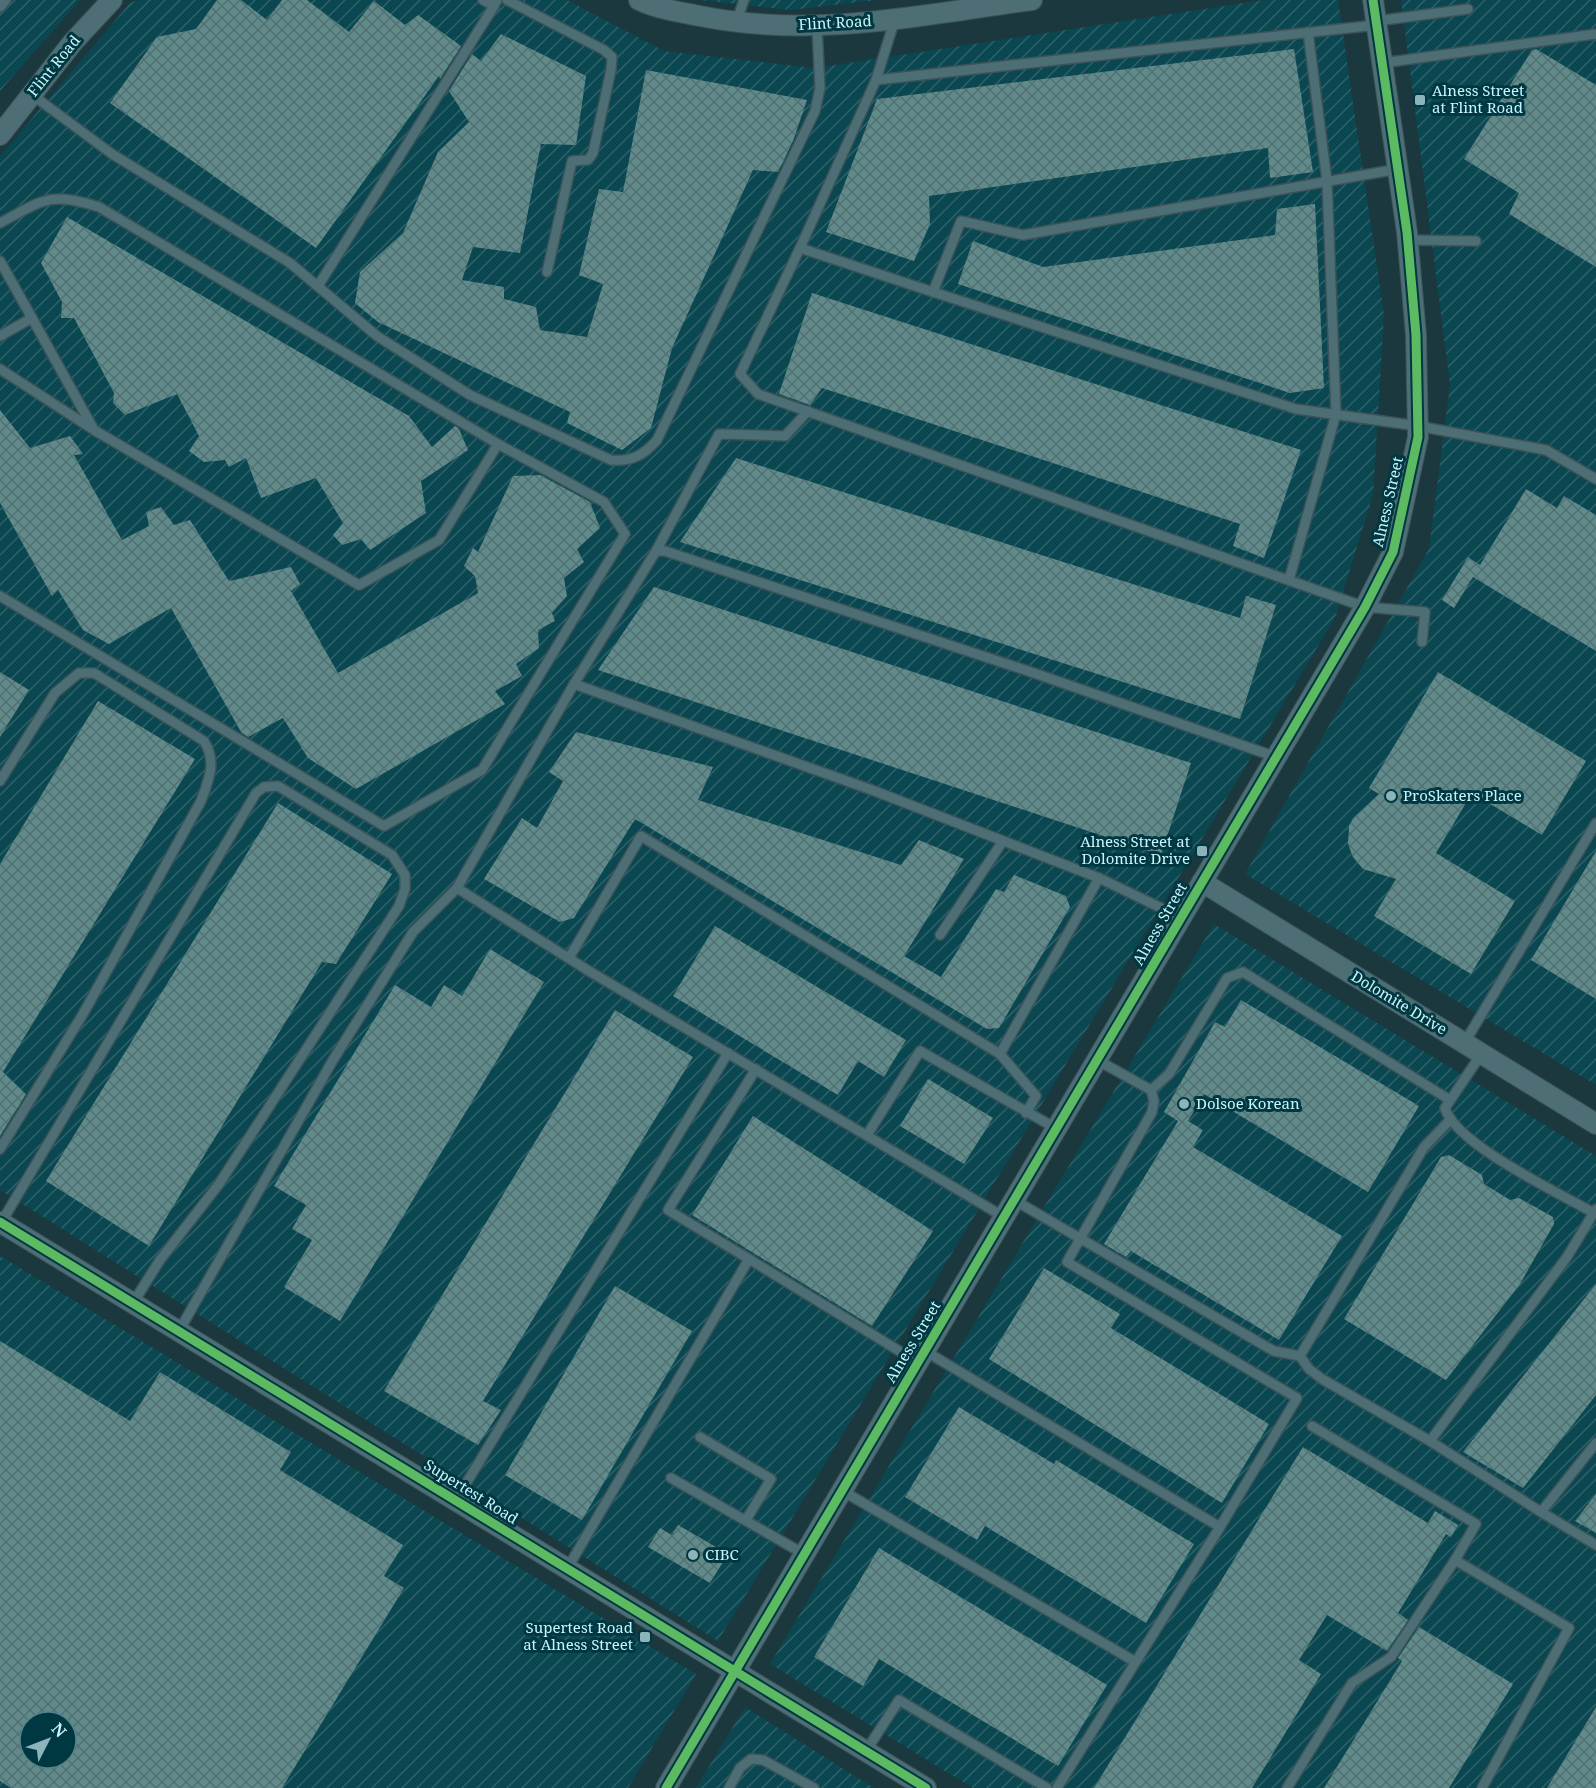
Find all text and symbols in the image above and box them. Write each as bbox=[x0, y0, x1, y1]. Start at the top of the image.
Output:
street label: Flint Road bbox=[798, 10, 872, 34]
street label: Flint Road bbox=[22, 31, 84, 100]
place label: Alness Street at Flint Road bbox=[1432, 80, 1524, 117]
marker: Alness Street at Flint Road bbox=[1413, 93, 1427, 107]
street label: Alness Street bbox=[1367, 455, 1407, 549]
place label: ProSkaters Place bbox=[1403, 785, 1522, 805]
marker: ProSkaters Place bbox=[1384, 789, 1398, 803]
place label: Alness Street at Dolomite Drive bbox=[1080, 831, 1190, 868]
marker: Alness Street at Dolomite Drive bbox=[1195, 844, 1209, 858]
street label: Alness Street bbox=[1127, 879, 1191, 968]
street label: Dolomite Drive bbox=[1348, 966, 1451, 1039]
place label: Dolsoe Korean bbox=[1196, 1093, 1300, 1113]
marker: Dolsoe Korean bbox=[1177, 1097, 1191, 1111]
street label: Alness Street bbox=[880, 1297, 944, 1386]
street label: Supertest Road bbox=[421, 1454, 522, 1528]
place label: CIBC bbox=[705, 1544, 739, 1564]
marker: CIBC bbox=[686, 1548, 700, 1562]
place label: Supertest Road at Alness Street bbox=[523, 1617, 633, 1654]
marker: Supertest Road at Alness Street bbox=[638, 1630, 652, 1644]
north arrow bbox=[18, 1710, 78, 1770]
text: N bbox=[47, 1718, 72, 1742]

